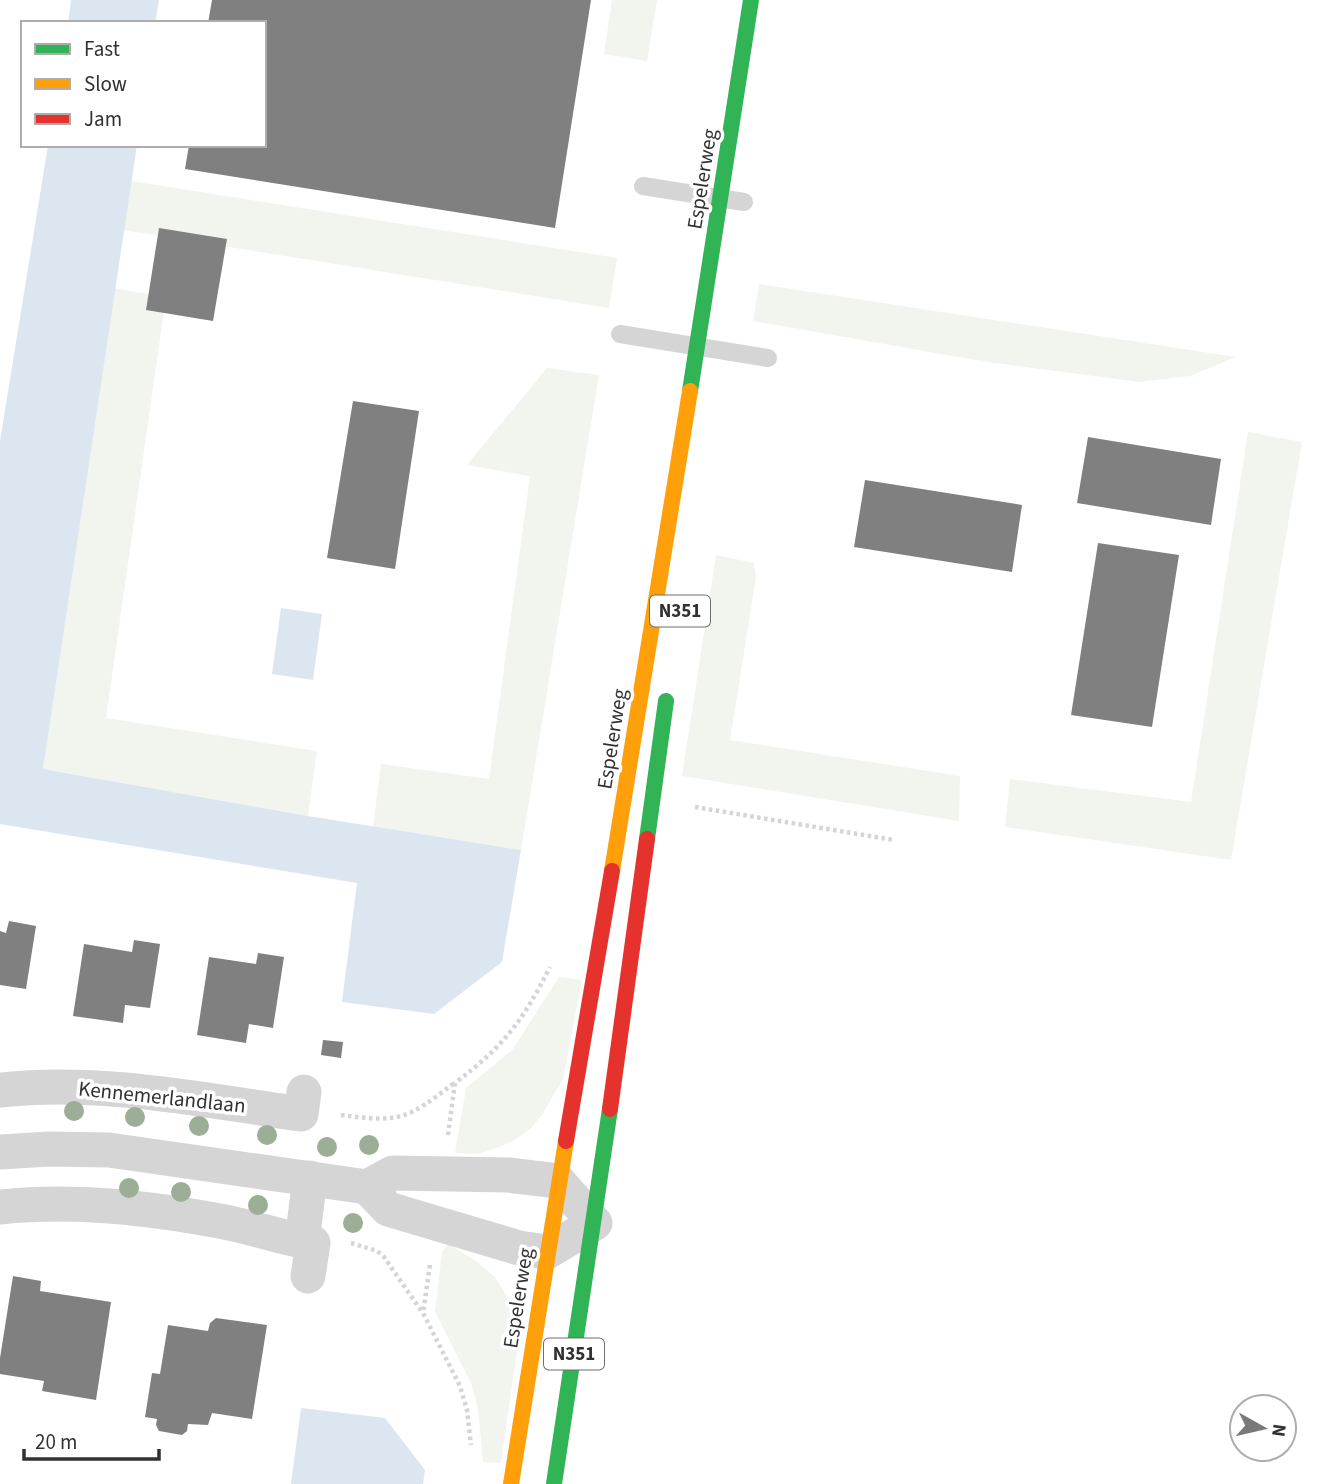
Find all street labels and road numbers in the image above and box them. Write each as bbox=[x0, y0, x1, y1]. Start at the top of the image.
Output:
street label: Espelerweg bbox=[679, 126, 725, 231]
road number: N351 bbox=[650, 596, 710, 626]
street label: Espelerweg bbox=[589, 686, 635, 791]
street label: Kennemerlandlaan bbox=[77, 1073, 247, 1121]
street label: Espelerweg bbox=[495, 1245, 541, 1350]
road number: N351 bbox=[544, 1338, 604, 1370]

